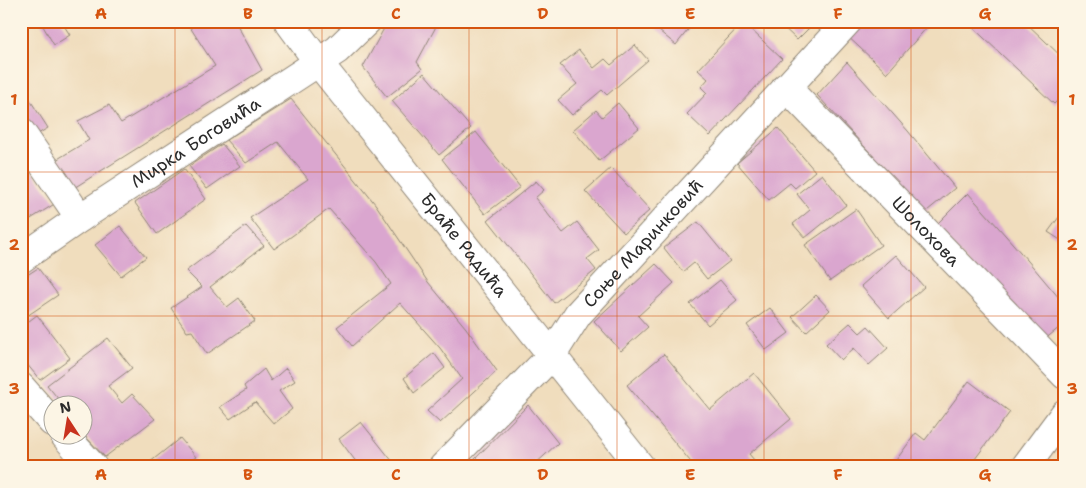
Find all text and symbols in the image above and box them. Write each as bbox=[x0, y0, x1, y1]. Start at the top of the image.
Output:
text: A bbox=[95, 3, 107, 24]
text: B bbox=[243, 3, 253, 24]
text: C bbox=[391, 3, 401, 24]
text: D bbox=[537, 3, 549, 24]
text: E bbox=[685, 3, 695, 24]
text: F bbox=[833, 3, 843, 24]
text: G bbox=[979, 3, 992, 24]
text: 1 bbox=[10, 89, 18, 110]
text: 1 bbox=[1068, 89, 1076, 110]
street label: Мирка Боговића bbox=[126, 91, 265, 194]
street label: Соње Маринковић bbox=[578, 174, 709, 313]
street label: Браће Радића bbox=[415, 188, 513, 302]
street label: Шолохова bbox=[886, 191, 966, 272]
text: 2 bbox=[8, 234, 20, 255]
text: 2 bbox=[1066, 234, 1078, 255]
text: 3 bbox=[8, 378, 20, 399]
text: 3 bbox=[1066, 378, 1078, 399]
north arrow bbox=[42, 396, 92, 446]
text: N bbox=[58, 397, 73, 417]
text: A bbox=[95, 464, 107, 485]
text: B bbox=[243, 464, 253, 485]
text: C bbox=[391, 464, 401, 485]
text: D bbox=[537, 464, 549, 485]
text: E bbox=[685, 464, 695, 485]
text: F bbox=[833, 464, 843, 485]
text: G bbox=[979, 464, 992, 485]

